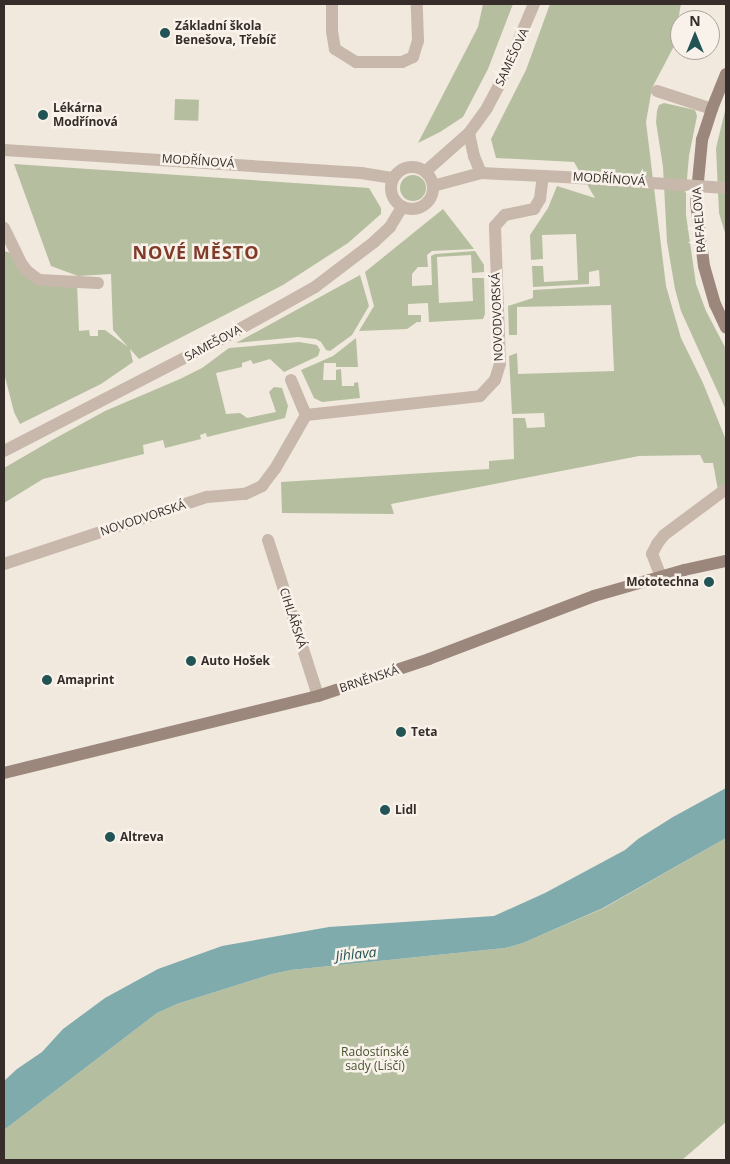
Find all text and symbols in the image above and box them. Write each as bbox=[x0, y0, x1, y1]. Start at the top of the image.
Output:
north arrow bbox=[670, 10, 720, 60]
text: N bbox=[689, 11, 701, 30]
place label: Základní škola Benešova, Třebíč bbox=[175, 19, 276, 47]
street label: SAMEŠOVA bbox=[492, 26, 532, 88]
marker: Základní škola Benešova, Třebíč bbox=[159, 27, 171, 39]
place label: Lékárna Modřínová bbox=[53, 101, 118, 129]
marker: Lékárna Modřínová bbox=[37, 109, 49, 121]
street label: MODŘÍNOVÁ bbox=[161, 151, 235, 171]
street label: MODŘÍNOVÁ bbox=[572, 169, 646, 189]
street label: RAFAELOVA bbox=[690, 187, 708, 253]
district label: NOVÉ MĚSTO bbox=[131, 241, 261, 263]
street label: NOVODVORSKÁ bbox=[488, 272, 506, 362]
street label: SAMEŠOVA bbox=[182, 322, 244, 364]
street label: NOVODVORSKÁ bbox=[98, 497, 188, 539]
place label: Mototechna bbox=[626, 575, 699, 589]
marker: Mototechna bbox=[703, 576, 715, 588]
street label: CIHLÁŘSKÁ bbox=[276, 586, 310, 650]
place label: Auto Hošek bbox=[201, 654, 270, 668]
marker: Auto Hošek bbox=[185, 655, 197, 667]
street label: BRNĚNSKÁ bbox=[338, 663, 400, 695]
place label: Amaprint bbox=[57, 673, 114, 687]
marker: Amaprint bbox=[41, 674, 53, 686]
place label: Teta bbox=[411, 725, 437, 739]
marker: Teta bbox=[395, 726, 407, 738]
place label: Lidl bbox=[395, 803, 417, 817]
marker: Lidl bbox=[379, 804, 391, 816]
place label: Altreva bbox=[120, 830, 164, 844]
marker: Altreva bbox=[104, 831, 116, 843]
water label: Jihlava bbox=[335, 943, 377, 965]
park label: Radostínské sady (Lísčí) bbox=[341, 1045, 409, 1073]

